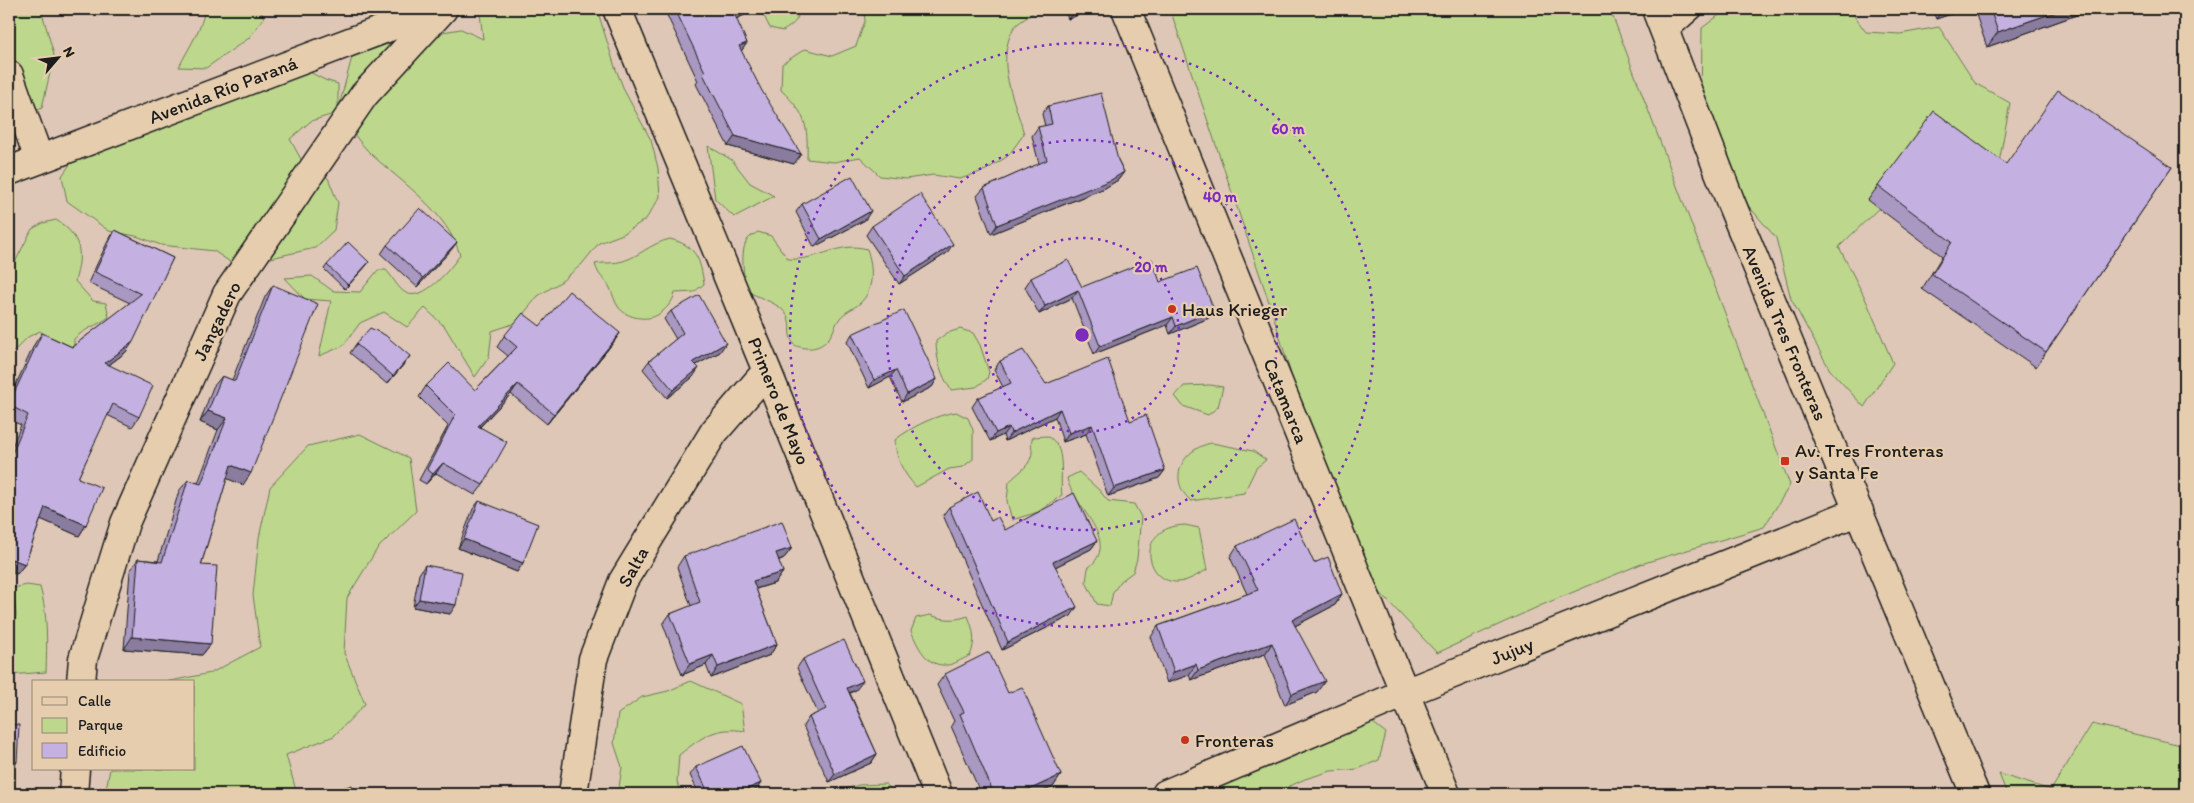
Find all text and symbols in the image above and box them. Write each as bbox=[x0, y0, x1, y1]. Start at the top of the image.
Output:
north arrow bbox=[32, 32, 82, 82]
text: N bbox=[59, 44, 79, 60]
street label: Avenida Río Paraná bbox=[146, 51, 301, 129]
text: 60 m bbox=[1271, 120, 1305, 138]
text: 40 m bbox=[1203, 188, 1238, 206]
street label: Avenida Tres Fronteras bbox=[1738, 242, 1832, 424]
text: 20 m bbox=[1134, 258, 1168, 276]
street label: Jangadero bbox=[188, 278, 246, 364]
place label: Haus Krieger bbox=[1182, 298, 1288, 321]
marker: Haus Krieger bbox=[1166, 303, 1178, 315]
centre of rings bbox=[1073, 326, 1091, 344]
street label: Primero de Mayo bbox=[743, 334, 815, 468]
street label: Catamarca bbox=[1258, 355, 1314, 447]
place label: Av. Tres Fronteras y Santa Fe bbox=[1795, 439, 1944, 484]
marker: Av. Tres Fronteras y Santa Fe bbox=[1779, 455, 1791, 467]
street label: Salta bbox=[613, 543, 653, 591]
street label: Jujuy bbox=[1487, 632, 1537, 670]
legend bbox=[32, 680, 195, 770]
text: Calle bbox=[78, 692, 111, 710]
text: Parque bbox=[78, 716, 123, 734]
place label: Fronteras bbox=[1195, 729, 1274, 752]
marker: Fronteras bbox=[1179, 734, 1191, 746]
text: Edificio bbox=[78, 742, 126, 760]

